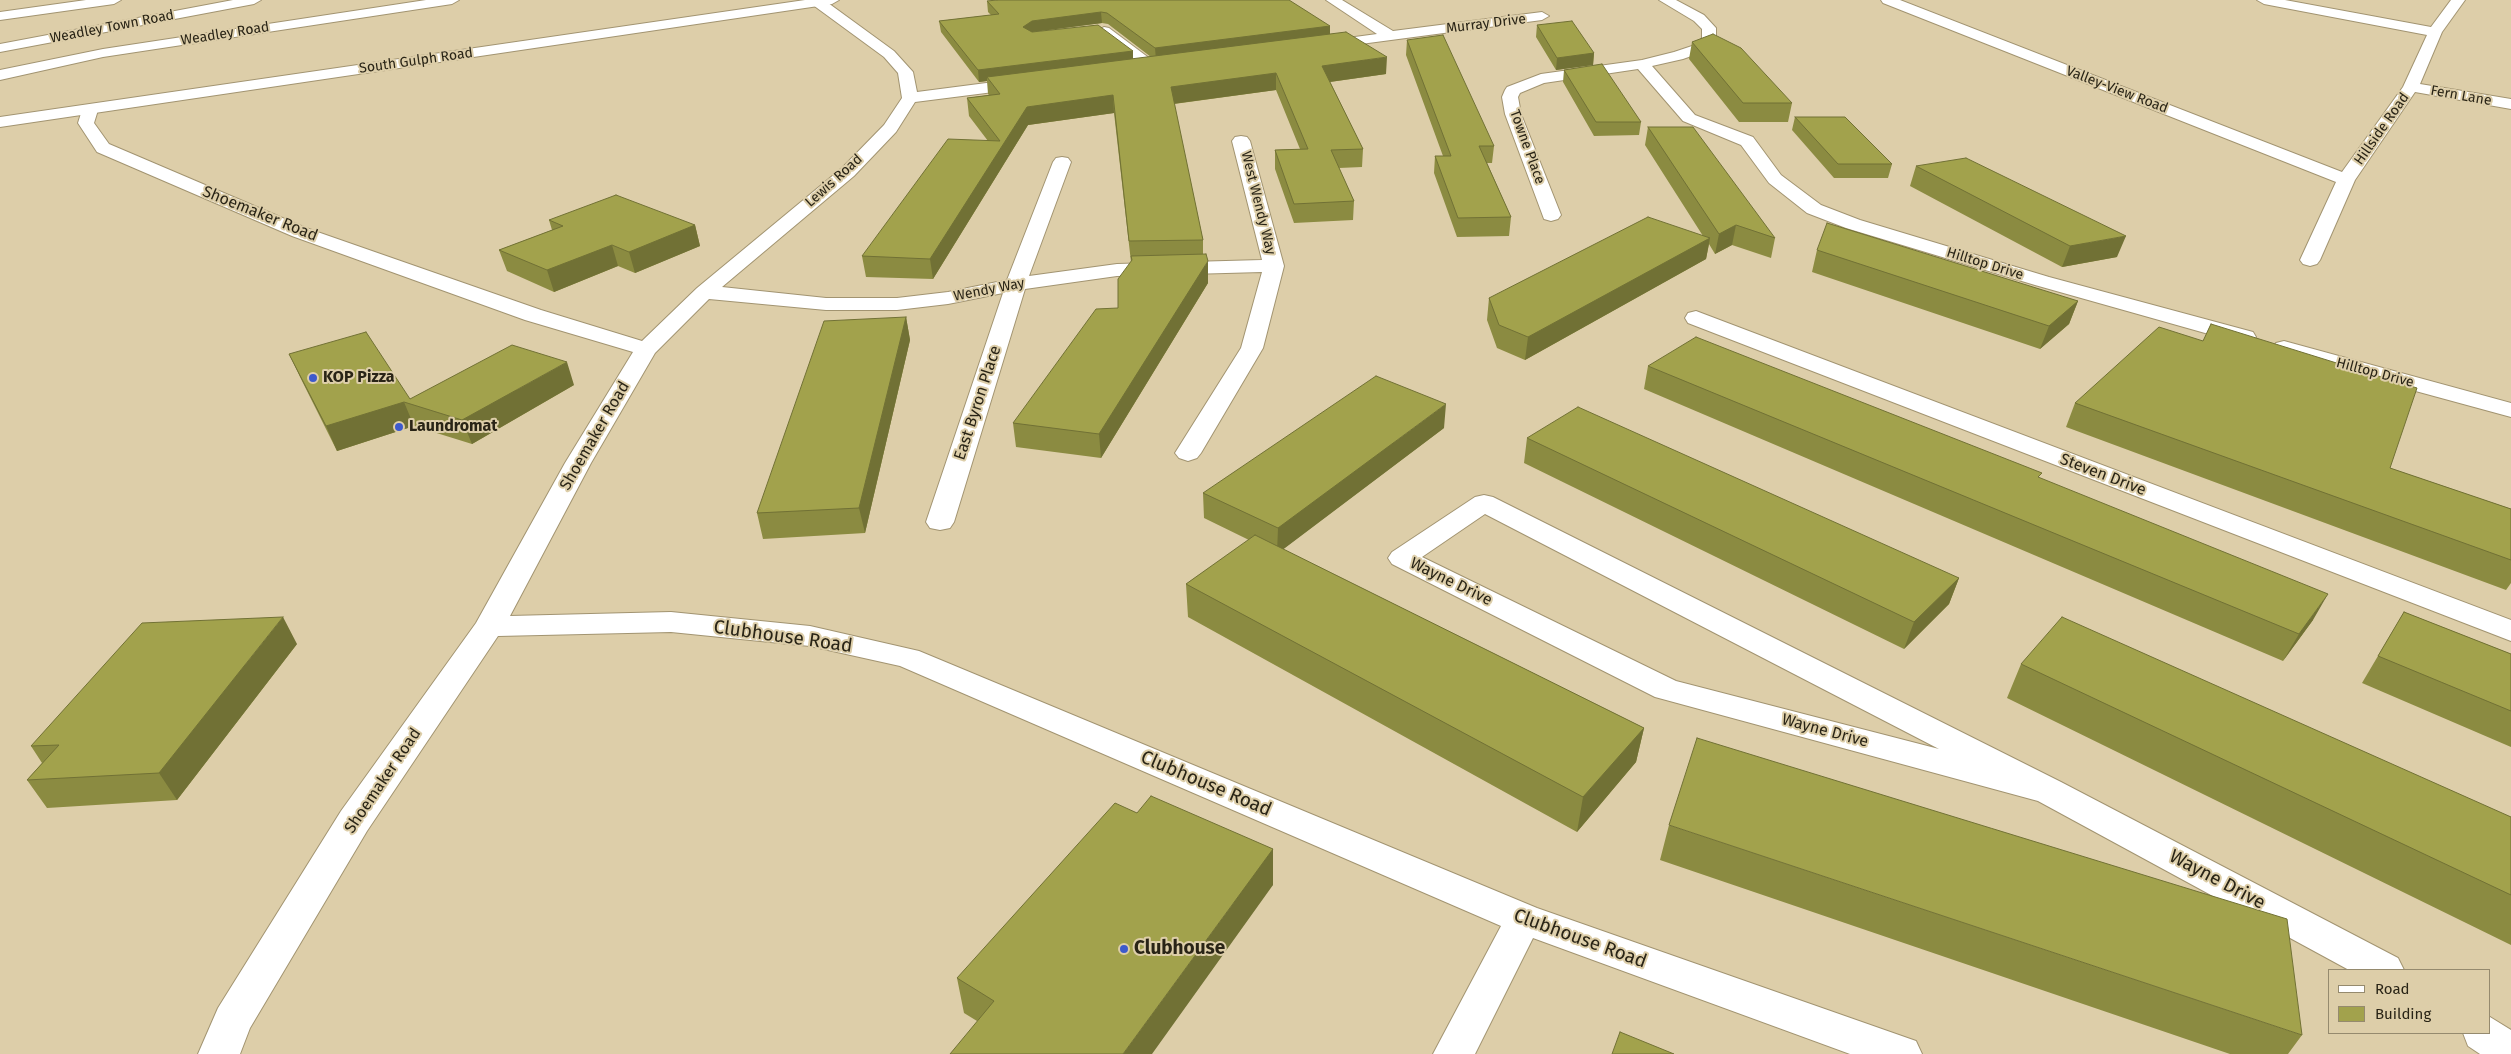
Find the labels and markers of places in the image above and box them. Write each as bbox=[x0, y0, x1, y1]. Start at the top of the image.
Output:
place label: KOP Pizza bbox=[323, 368, 395, 388]
marker: KOP Pizza bbox=[307, 372, 319, 384]
place label: Laundromat bbox=[409, 417, 498, 437]
marker: Laundromat bbox=[393, 421, 405, 433]
place label: Clubhouse bbox=[1134, 938, 1225, 960]
marker: Clubhouse bbox=[1118, 943, 1130, 955]

